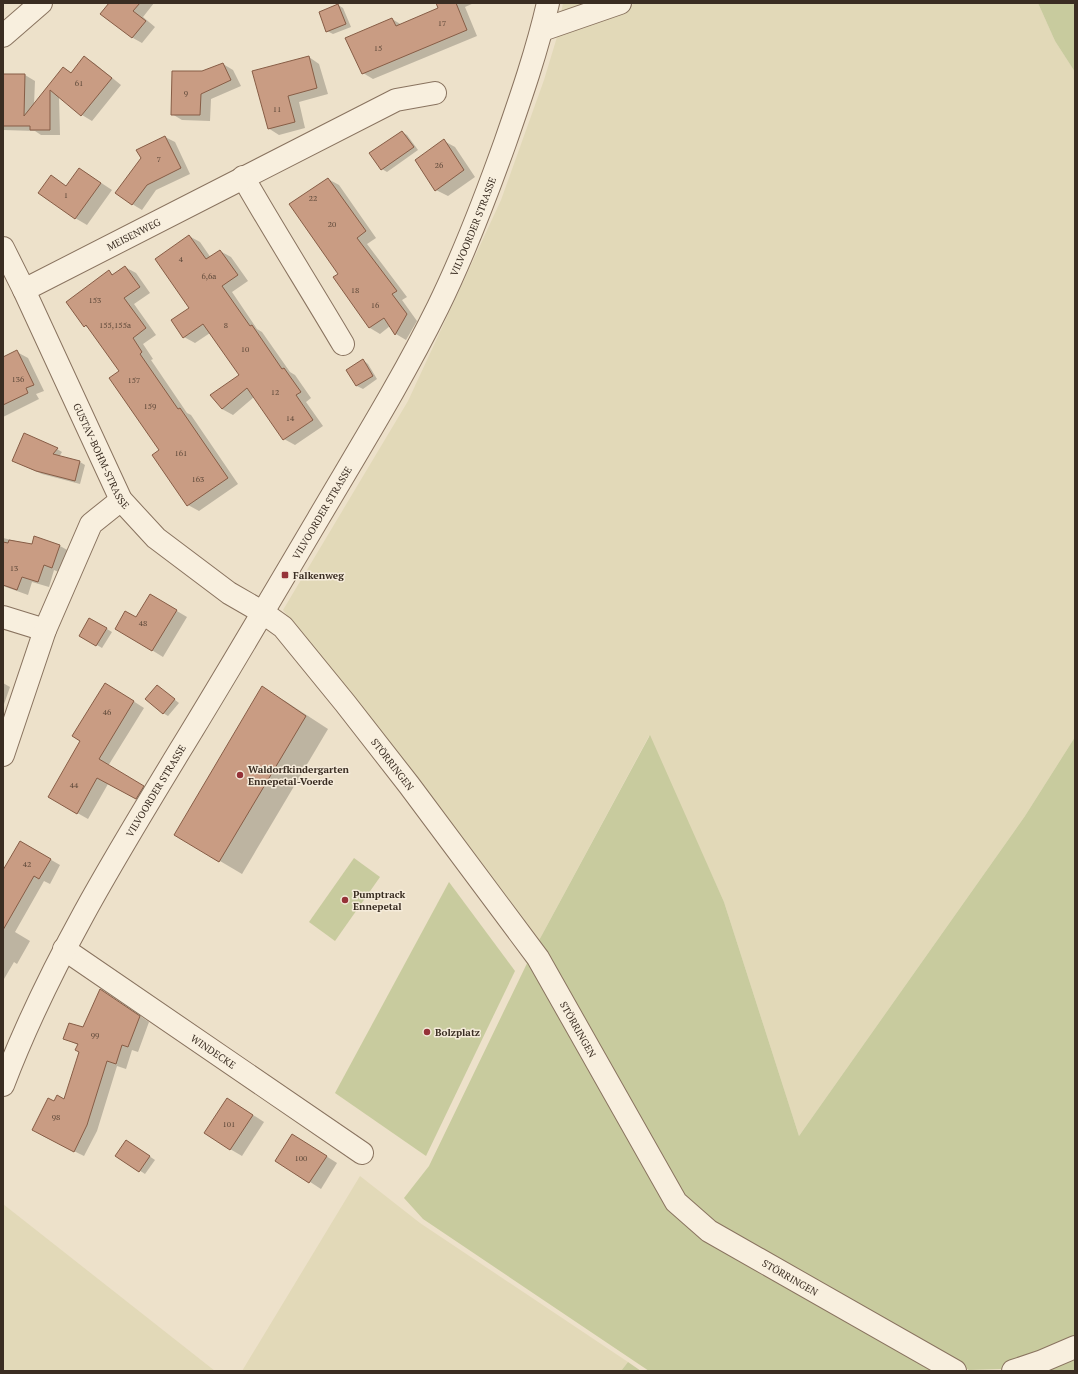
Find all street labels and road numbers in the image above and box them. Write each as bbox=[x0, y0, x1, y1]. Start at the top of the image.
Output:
street label: VILVOORDER STRASSE bbox=[447, 175, 499, 278]
street label: MEISENWEG bbox=[104, 215, 163, 253]
street label: GUSTAV-BOHM-STRASSE bbox=[71, 401, 132, 512]
street label: VILVOORDER STRASSE bbox=[289, 464, 354, 562]
street label: STÖRRINGEN bbox=[368, 736, 418, 793]
street label: VILVOORDER STRASSE bbox=[123, 742, 189, 839]
street label: STÖRRINGEN bbox=[557, 999, 600, 1060]
street label: WINDECKE bbox=[188, 1031, 239, 1071]
street label: STÖRRINGEN bbox=[760, 1256, 821, 1299]

